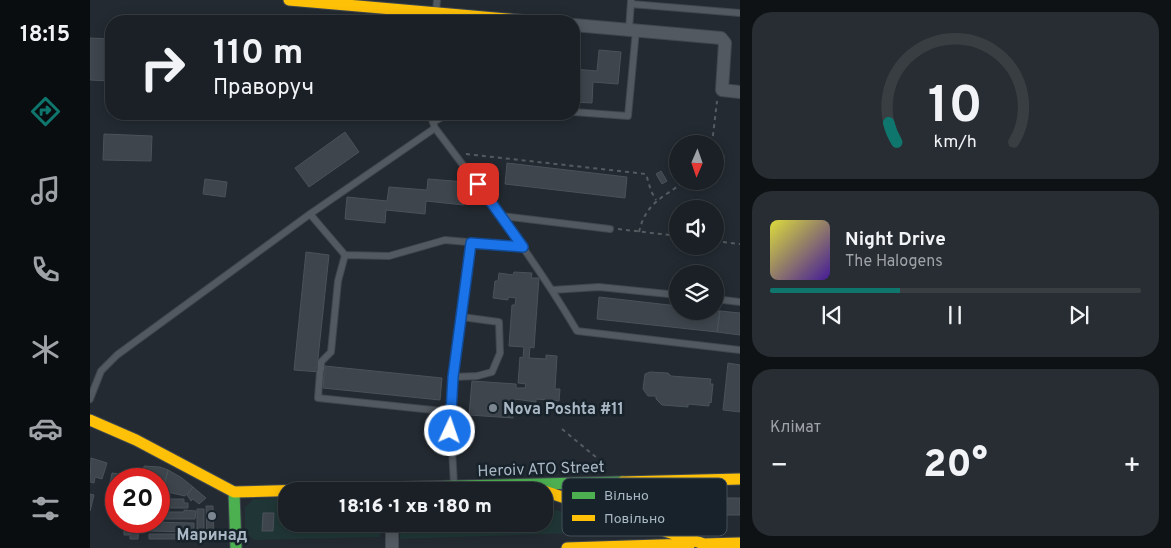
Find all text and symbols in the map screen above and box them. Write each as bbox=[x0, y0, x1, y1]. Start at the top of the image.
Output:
text: 18:15 bbox=[20, 22, 70, 49]
text: 110 m bbox=[213, 32, 303, 76]
icon: right bbox=[130, 35, 195, 100]
text: Праворуч bbox=[213, 75, 314, 102]
text: 10 bbox=[928, 75, 983, 141]
icon: directions bbox=[28, 94, 63, 129]
text: km/h bbox=[934, 131, 977, 154]
north arrow bbox=[669, 135, 724, 190]
map controls bbox=[669, 135, 724, 320]
pin bbox=[457, 163, 499, 205]
icon: arrive bbox=[464, 170, 492, 198]
icon: music bbox=[28, 173, 63, 208]
button: sound bbox=[669, 200, 724, 255]
text: Night Drive bbox=[845, 228, 946, 252]
icon: phone bbox=[28, 252, 63, 287]
text: The Halogens bbox=[845, 252, 943, 272]
button: layers bbox=[669, 265, 724, 320]
icon: previous bbox=[818, 301, 846, 329]
icon: pause bbox=[941, 301, 969, 329]
icon: next bbox=[1065, 301, 1093, 329]
icon: climate bbox=[28, 332, 63, 367]
place label: Nova Poshta #11 bbox=[503, 400, 624, 420]
marker: Nova Poshta #11 bbox=[487, 402, 499, 414]
position arrow bbox=[423, 404, 475, 456]
icon: car bbox=[28, 411, 63, 446]
text: Клімат bbox=[770, 418, 821, 438]
text: 20° bbox=[923, 442, 988, 491]
text: − bbox=[770, 449, 788, 485]
text: + bbox=[1123, 449, 1141, 485]
street label: Heroiv ATO Street bbox=[477, 458, 605, 482]
speed limit sign: 20 bbox=[105, 468, 170, 533]
legend bbox=[562, 478, 727, 536]
text: Вільно bbox=[604, 488, 649, 505]
icon: filters bbox=[28, 491, 63, 526]
text: 18:16 · 1 хв · 180 m bbox=[339, 495, 492, 519]
marker: Маринад bbox=[206, 510, 218, 522]
text: Повільно bbox=[604, 511, 665, 528]
place label: Маринад bbox=[177, 526, 248, 546]

